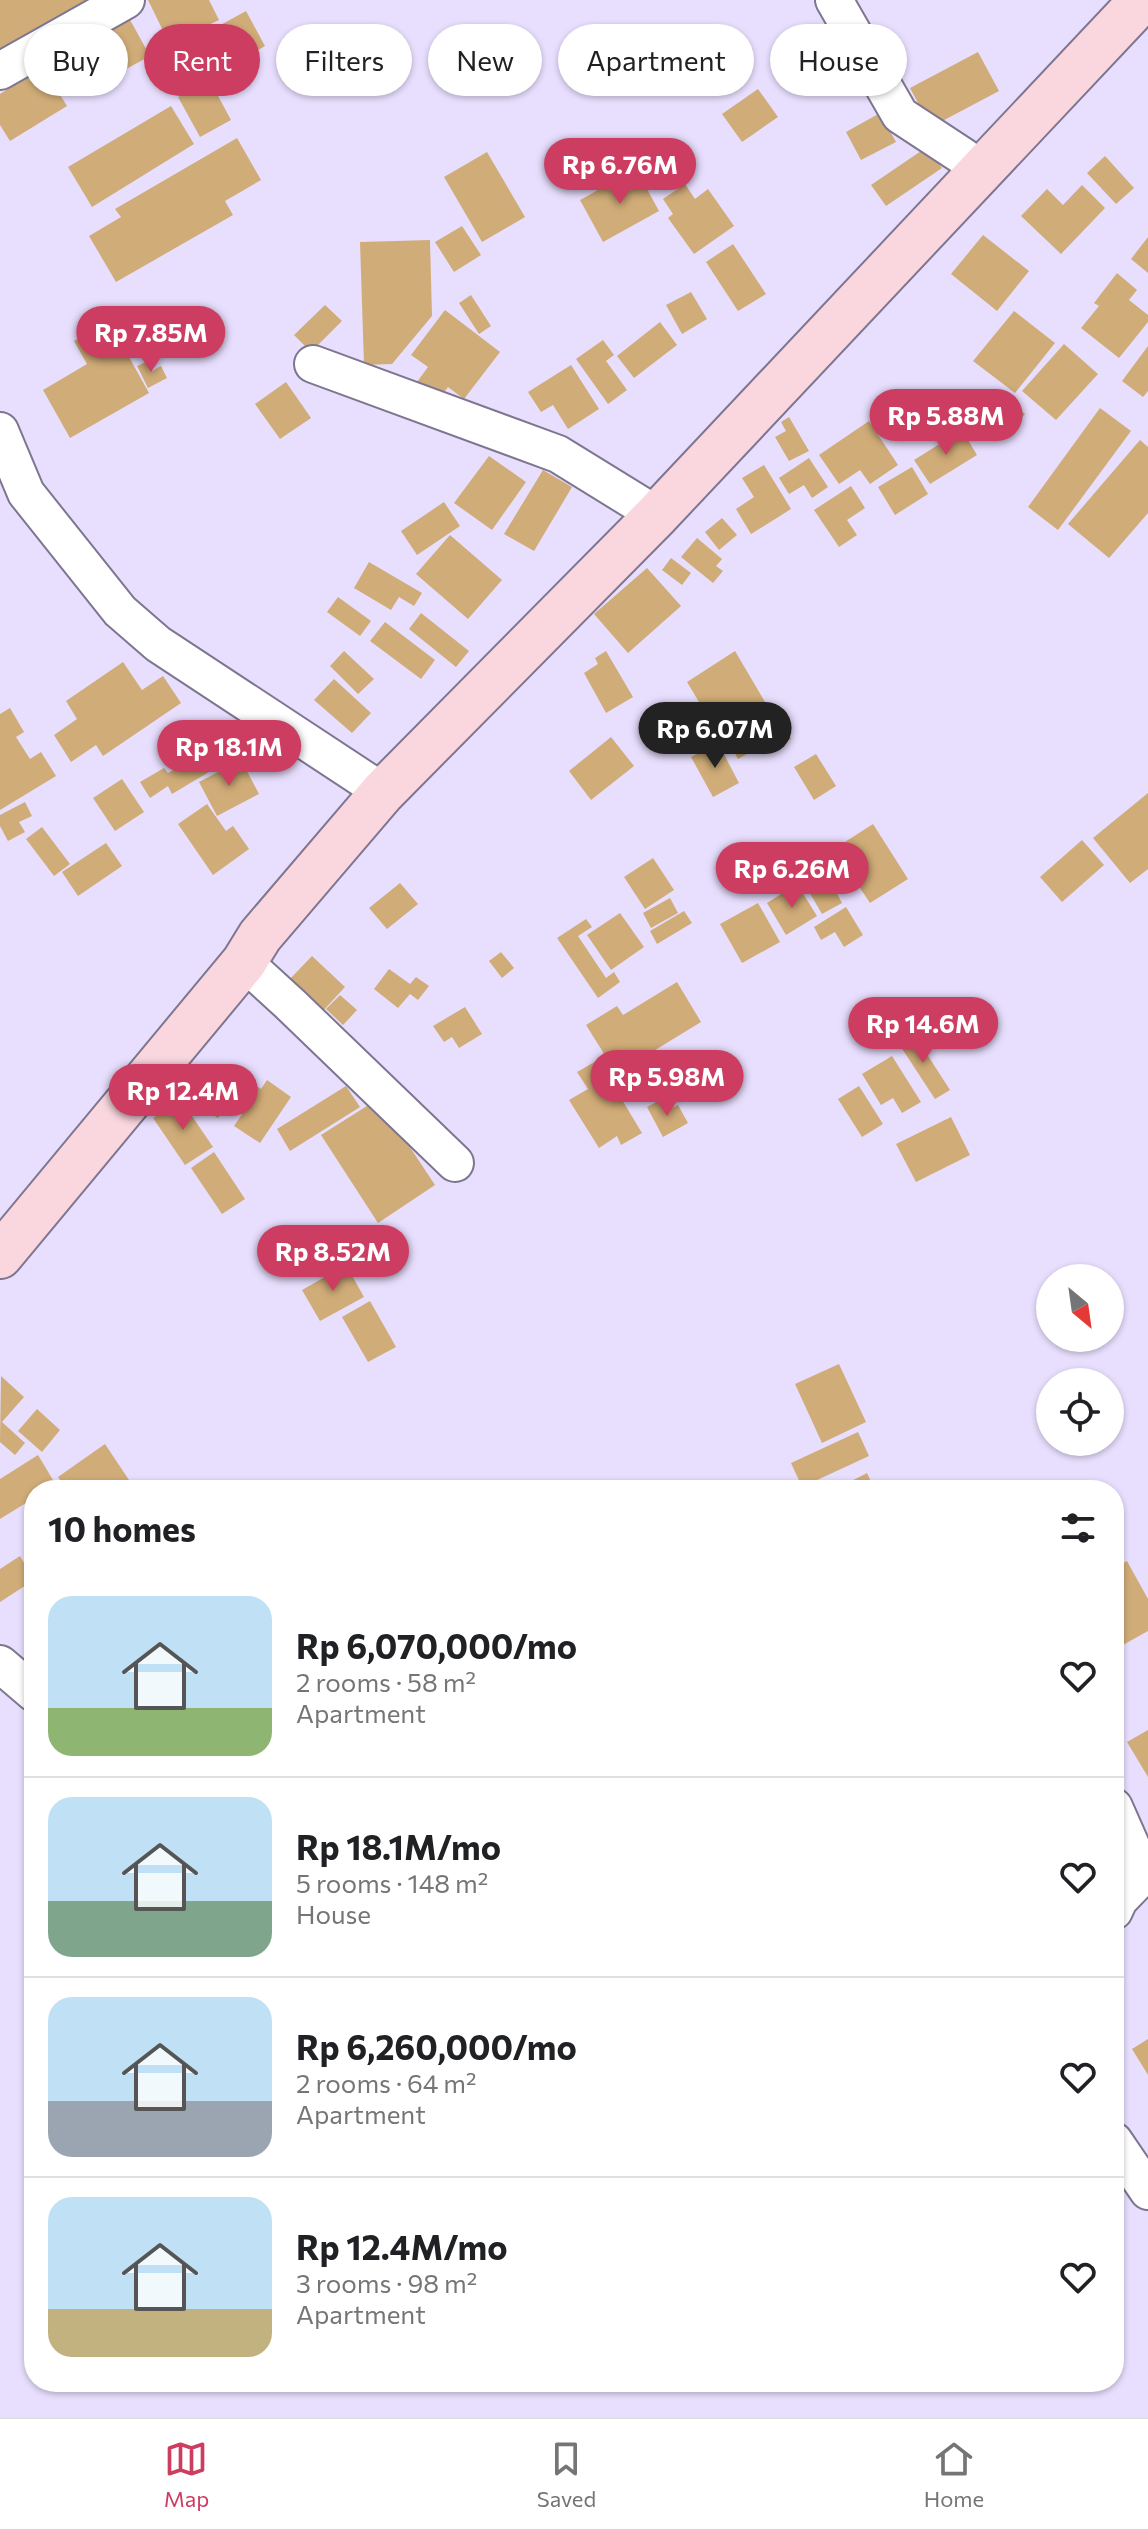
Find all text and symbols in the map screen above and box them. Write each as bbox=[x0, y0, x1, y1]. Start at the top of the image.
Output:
chip: Buy bbox=[24, 24, 128, 96]
chip: Rent bbox=[144, 24, 260, 96]
chip: Filters bbox=[276, 24, 412, 96]
chip: New bbox=[428, 24, 542, 96]
chip: Apartment bbox=[558, 24, 754, 96]
chip: House bbox=[770, 24, 907, 96]
pin: Rp 6.76M bbox=[537, 138, 703, 206]
text: Rp 6.76M bbox=[562, 148, 678, 179]
pin: Rp 7.85M bbox=[68, 306, 234, 374]
text: Rp 7.85M bbox=[94, 316, 208, 347]
pin: Rp 5.88M bbox=[863, 389, 1029, 457]
text: Rp 5.88M bbox=[888, 399, 1004, 430]
pin: Rp 6.07M bbox=[632, 702, 798, 770]
text: Rp 6.07M bbox=[657, 712, 773, 743]
pin: Rp 18.1M bbox=[146, 720, 312, 788]
text: Rp 18.1M bbox=[175, 730, 283, 761]
pin: Rp 6.26M bbox=[709, 842, 875, 910]
text: Rp 6.26M bbox=[734, 852, 850, 883]
pin: Rp 14.6M bbox=[840, 997, 1006, 1065]
text: Rp 14.6M bbox=[866, 1007, 980, 1038]
pin: Rp 5.98M bbox=[584, 1050, 750, 1118]
text: Rp 5.98M bbox=[609, 1060, 725, 1091]
pin: Rp 12.4M bbox=[100, 1064, 266, 1132]
text: Rp 12.4M bbox=[127, 1074, 239, 1105]
pin: Rp 8.52M bbox=[250, 1225, 416, 1293]
text: Rp 8.52M bbox=[275, 1235, 391, 1266]
north arrow bbox=[1036, 1264, 1124, 1352]
map controls bbox=[1036, 1264, 1124, 1456]
button: locate bbox=[1036, 1368, 1124, 1456]
icon: filters bbox=[1056, 1506, 1100, 1550]
text: 10 homes bbox=[48, 1507, 196, 1549]
text: Rp 6,070,000/mo bbox=[296, 1624, 577, 1666]
icon: home bbox=[112, 1628, 208, 1724]
icon: heart bbox=[1056, 1654, 1100, 1698]
text: 2 rooms · 58 m² bbox=[296, 1666, 476, 1697]
text: Apartment bbox=[296, 1697, 426, 1728]
text: Rp 18.1M/mo bbox=[296, 1825, 501, 1867]
icon: home bbox=[112, 1829, 208, 1925]
icon: heart bbox=[1056, 1855, 1100, 1899]
text: 5 rooms · 148 m² bbox=[296, 1867, 488, 1898]
text: House bbox=[296, 1898, 371, 1929]
text: Rp 6,260,000/mo bbox=[296, 2025, 577, 2067]
icon: home bbox=[112, 2029, 208, 2125]
icon: heart bbox=[1056, 2055, 1100, 2099]
text: 2 rooms · 64 m² bbox=[296, 2067, 477, 2098]
text: Apartment bbox=[296, 2098, 426, 2129]
text: Rp 12.4M/mo bbox=[296, 2225, 507, 2267]
icon: home bbox=[112, 2229, 208, 2325]
icon: heart bbox=[1056, 2255, 1100, 2299]
text: 3 rooms · 98 m² bbox=[296, 2267, 477, 2298]
text: Apartment bbox=[296, 2298, 426, 2329]
tab: Map bbox=[164, 2437, 209, 2512]
tab: Saved bbox=[537, 2437, 596, 2512]
tab: Home bbox=[924, 2437, 984, 2512]

